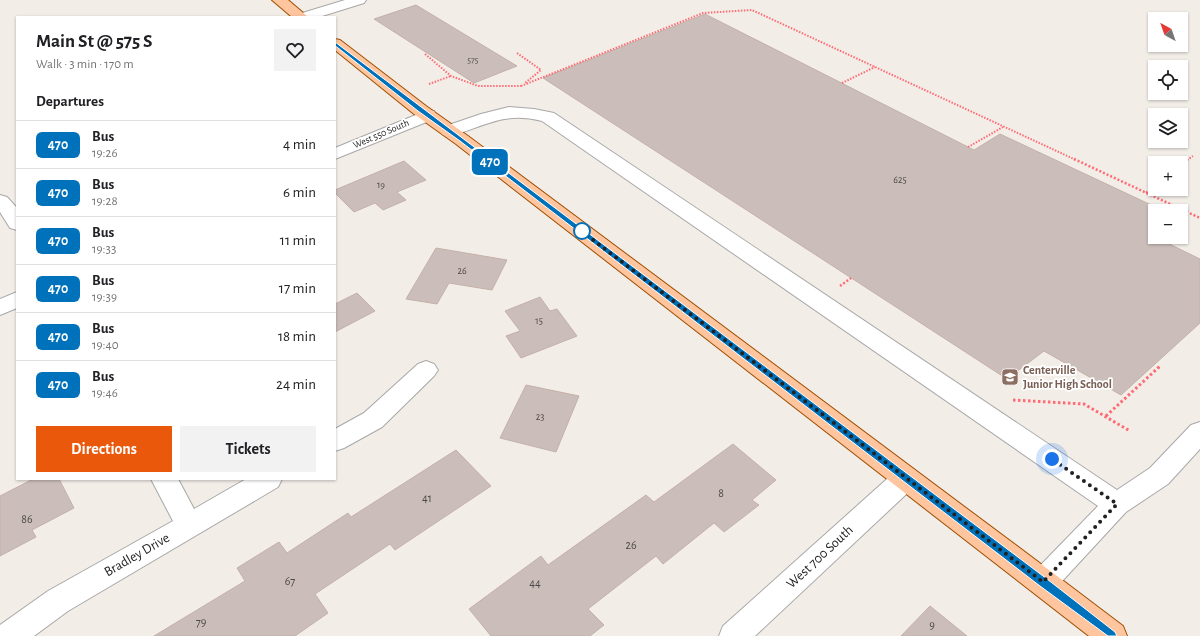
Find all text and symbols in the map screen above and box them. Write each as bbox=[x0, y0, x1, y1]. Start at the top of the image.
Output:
north arrow bbox=[1148, 12, 1188, 52]
map controls bbox=[1148, 12, 1188, 244]
button: heart bbox=[274, 29, 316, 71]
text: Main St @ 575 S bbox=[36, 32, 153, 51]
house number: 575 bbox=[467, 56, 479, 65]
text: Walk · 3 min · 170 m bbox=[36, 58, 134, 71]
button: locate bbox=[1148, 60, 1188, 100]
text: Departures bbox=[36, 94, 104, 109]
button: layers bbox=[1148, 108, 1188, 148]
street label: West 550 South bbox=[351, 118, 411, 150]
text: Bus bbox=[92, 129, 114, 144]
text: 4 min bbox=[283, 137, 316, 152]
text: 470 bbox=[48, 138, 68, 152]
text: 19:26 bbox=[92, 147, 118, 160]
line badge: 470 bbox=[467, 149, 513, 175]
text: 470 bbox=[480, 155, 500, 169]
button: + bbox=[1148, 156, 1188, 196]
house number: 625 bbox=[893, 175, 907, 185]
text: Bus bbox=[92, 177, 114, 192]
house number: 19 bbox=[377, 180, 385, 190]
text: 6 min bbox=[283, 185, 316, 200]
text: 470 bbox=[48, 186, 68, 200]
text: 19:28 bbox=[92, 195, 118, 208]
button: − bbox=[1148, 204, 1188, 244]
unlabelled marker bbox=[573, 222, 591, 240]
text: Bus bbox=[92, 225, 114, 240]
text: 11 min bbox=[280, 233, 316, 248]
text: 470 bbox=[48, 234, 68, 248]
text: 19:33 bbox=[92, 243, 116, 256]
house number: 26 bbox=[457, 266, 467, 276]
text: Bus bbox=[92, 273, 114, 288]
text: 17 min bbox=[279, 281, 316, 296]
text: 470 bbox=[48, 282, 68, 296]
text: 19:39 bbox=[92, 291, 117, 304]
house number: 15 bbox=[535, 316, 543, 326]
text: Bus bbox=[92, 321, 114, 336]
text: 18 min bbox=[278, 329, 316, 344]
text: 470 bbox=[48, 330, 68, 344]
text: 19:40 bbox=[92, 339, 119, 352]
place label: Centerville Junior High School bbox=[1023, 364, 1112, 390]
school or university icon: Centerville Junior High School bbox=[1000, 367, 1020, 387]
text: Bus bbox=[92, 369, 114, 384]
text: 24 min bbox=[276, 377, 316, 392]
text: 470 bbox=[48, 378, 68, 392]
text: 19:46 bbox=[92, 387, 118, 400]
house number: 23 bbox=[536, 412, 544, 422]
button: Directions bbox=[36, 426, 172, 472]
button: Tickets bbox=[180, 426, 316, 472]
your location bbox=[1042, 449, 1062, 469]
house number: 8 bbox=[718, 487, 724, 499]
house number: 41 bbox=[422, 492, 432, 504]
house number: 86 bbox=[21, 513, 33, 525]
street label: West 700 South bbox=[784, 523, 856, 591]
street label: Bradley Drive bbox=[102, 531, 172, 579]
house number: 26 bbox=[625, 539, 637, 551]
house number: 67 bbox=[285, 575, 295, 587]
house number: 44 bbox=[529, 577, 541, 589]
house number: 79 bbox=[196, 616, 207, 628]
house number: 9 bbox=[929, 619, 935, 631]

